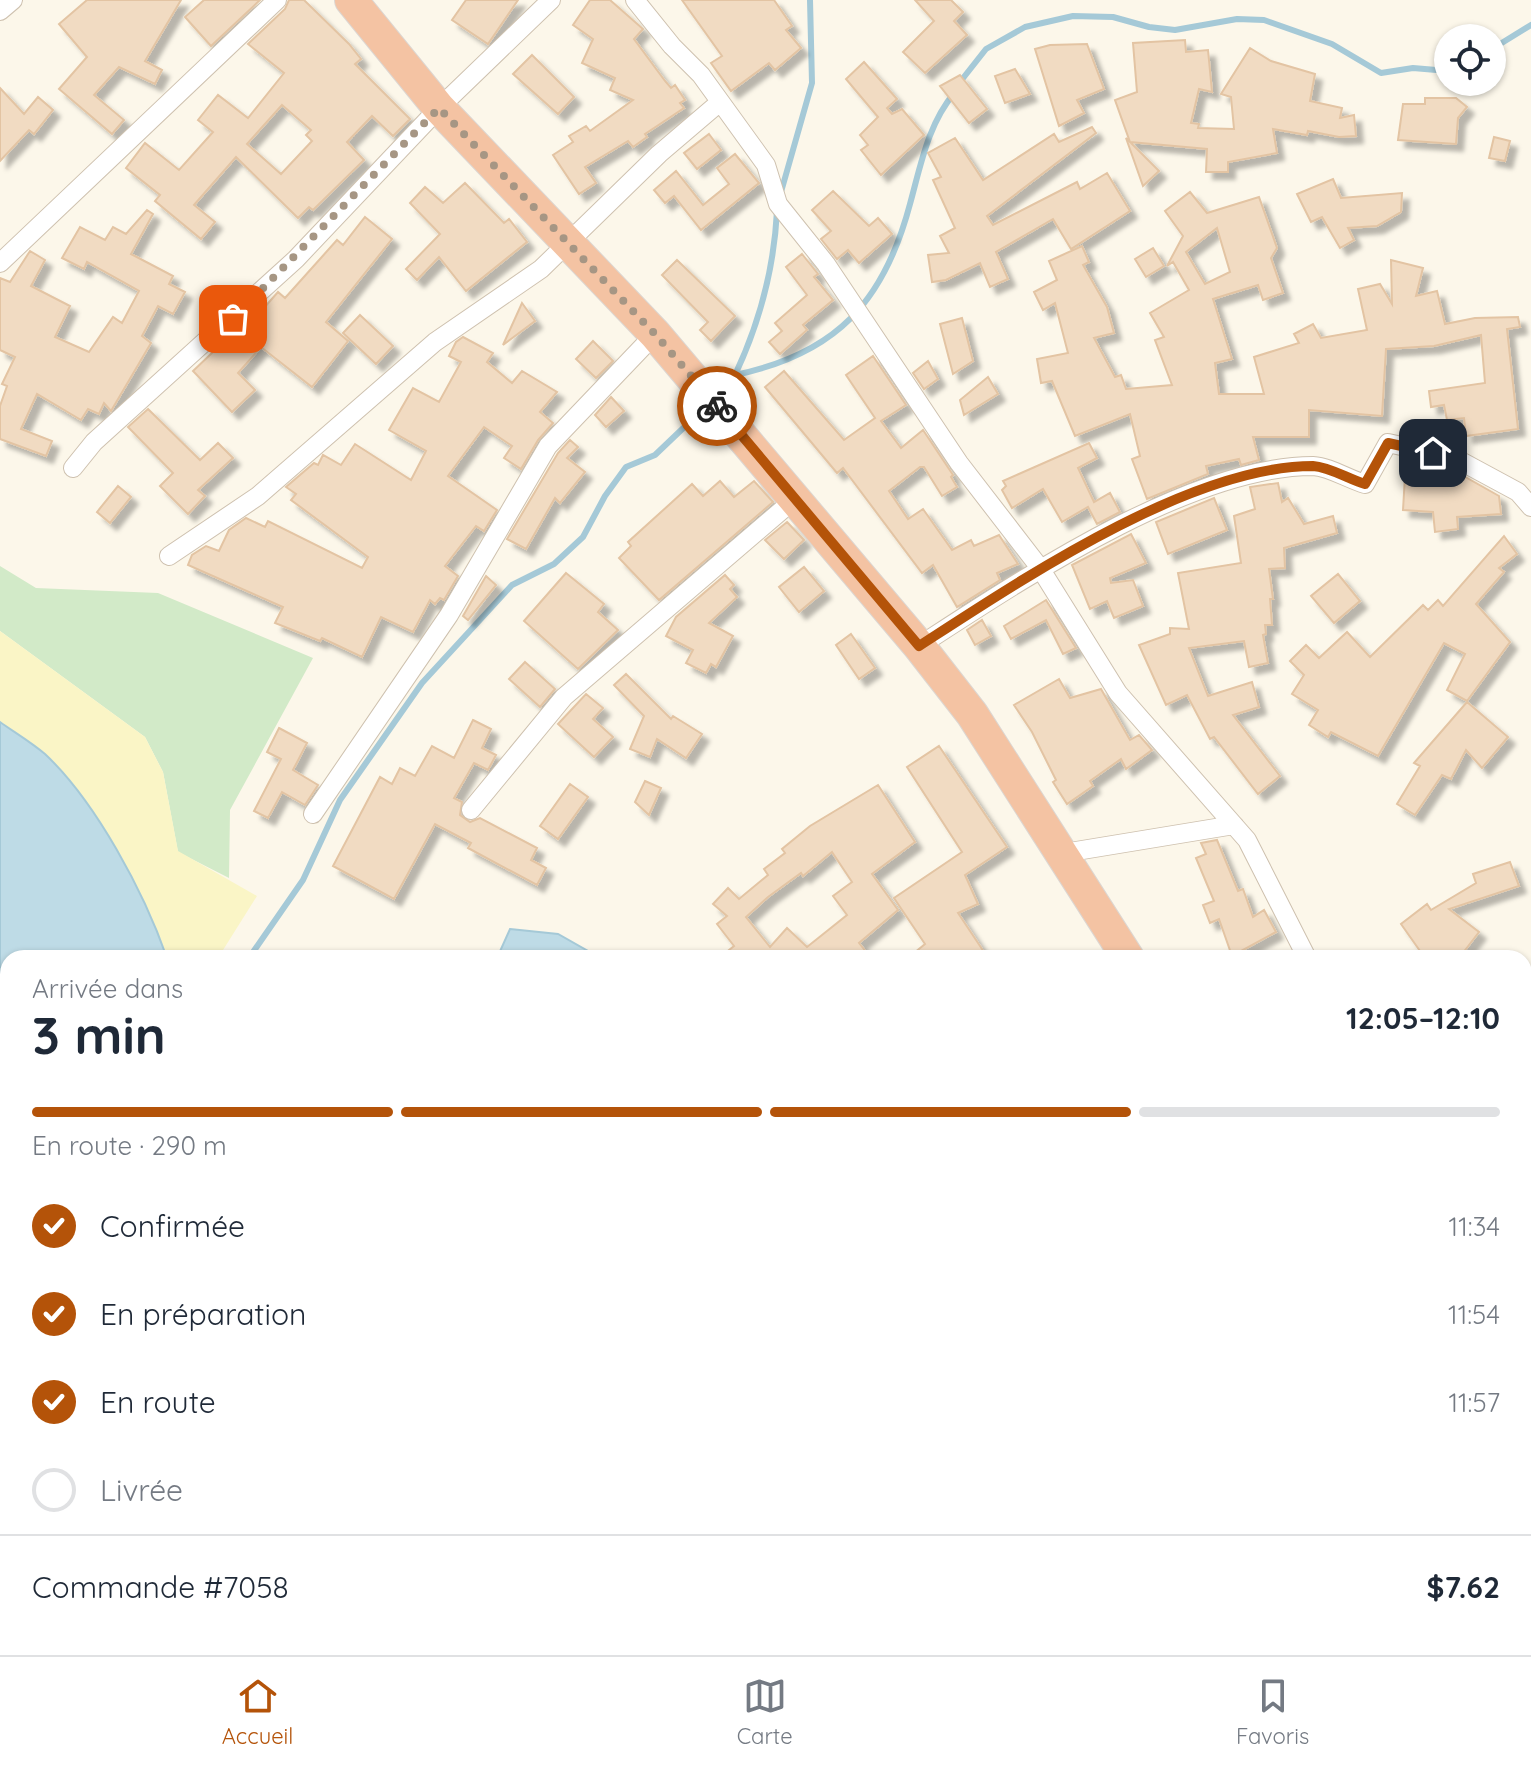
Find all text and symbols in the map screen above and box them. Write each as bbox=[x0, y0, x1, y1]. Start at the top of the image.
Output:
map controls bbox=[1434, 24, 1506, 96]
button: locate bbox=[1434, 24, 1506, 96]
pin bbox=[199, 285, 267, 353]
icon: bag bbox=[211, 297, 255, 341]
courier bbox=[677, 366, 757, 446]
icon: bike bbox=[695, 384, 739, 428]
pin bbox=[1399, 419, 1467, 487]
icon: home bbox=[1411, 431, 1455, 475]
text: Arrivée dans bbox=[32, 972, 183, 1005]
text: 12:05–12:10 bbox=[1346, 999, 1500, 1037]
text: 3 min bbox=[32, 1002, 166, 1067]
text: En route · 290 m bbox=[32, 1129, 227, 1162]
icon: check bbox=[32, 1204, 76, 1248]
text: Confirmée bbox=[100, 1207, 245, 1245]
text: 11:34 bbox=[1449, 1210, 1500, 1243]
icon: check bbox=[32, 1292, 76, 1336]
text: En préparation bbox=[100, 1295, 306, 1333]
text: 11:54 bbox=[1448, 1298, 1500, 1331]
icon: check bbox=[32, 1380, 76, 1424]
text: En route bbox=[100, 1383, 216, 1421]
text: 11:57 bbox=[1448, 1386, 1500, 1419]
text: Livrée bbox=[100, 1471, 183, 1509]
text: Commande #7058 bbox=[32, 1568, 289, 1606]
text: $7.62 bbox=[1427, 1568, 1500, 1606]
tab: Accueil bbox=[222, 1674, 293, 1750]
tab: Carte bbox=[737, 1674, 793, 1750]
tab: Favoris bbox=[1236, 1674, 1309, 1750]

